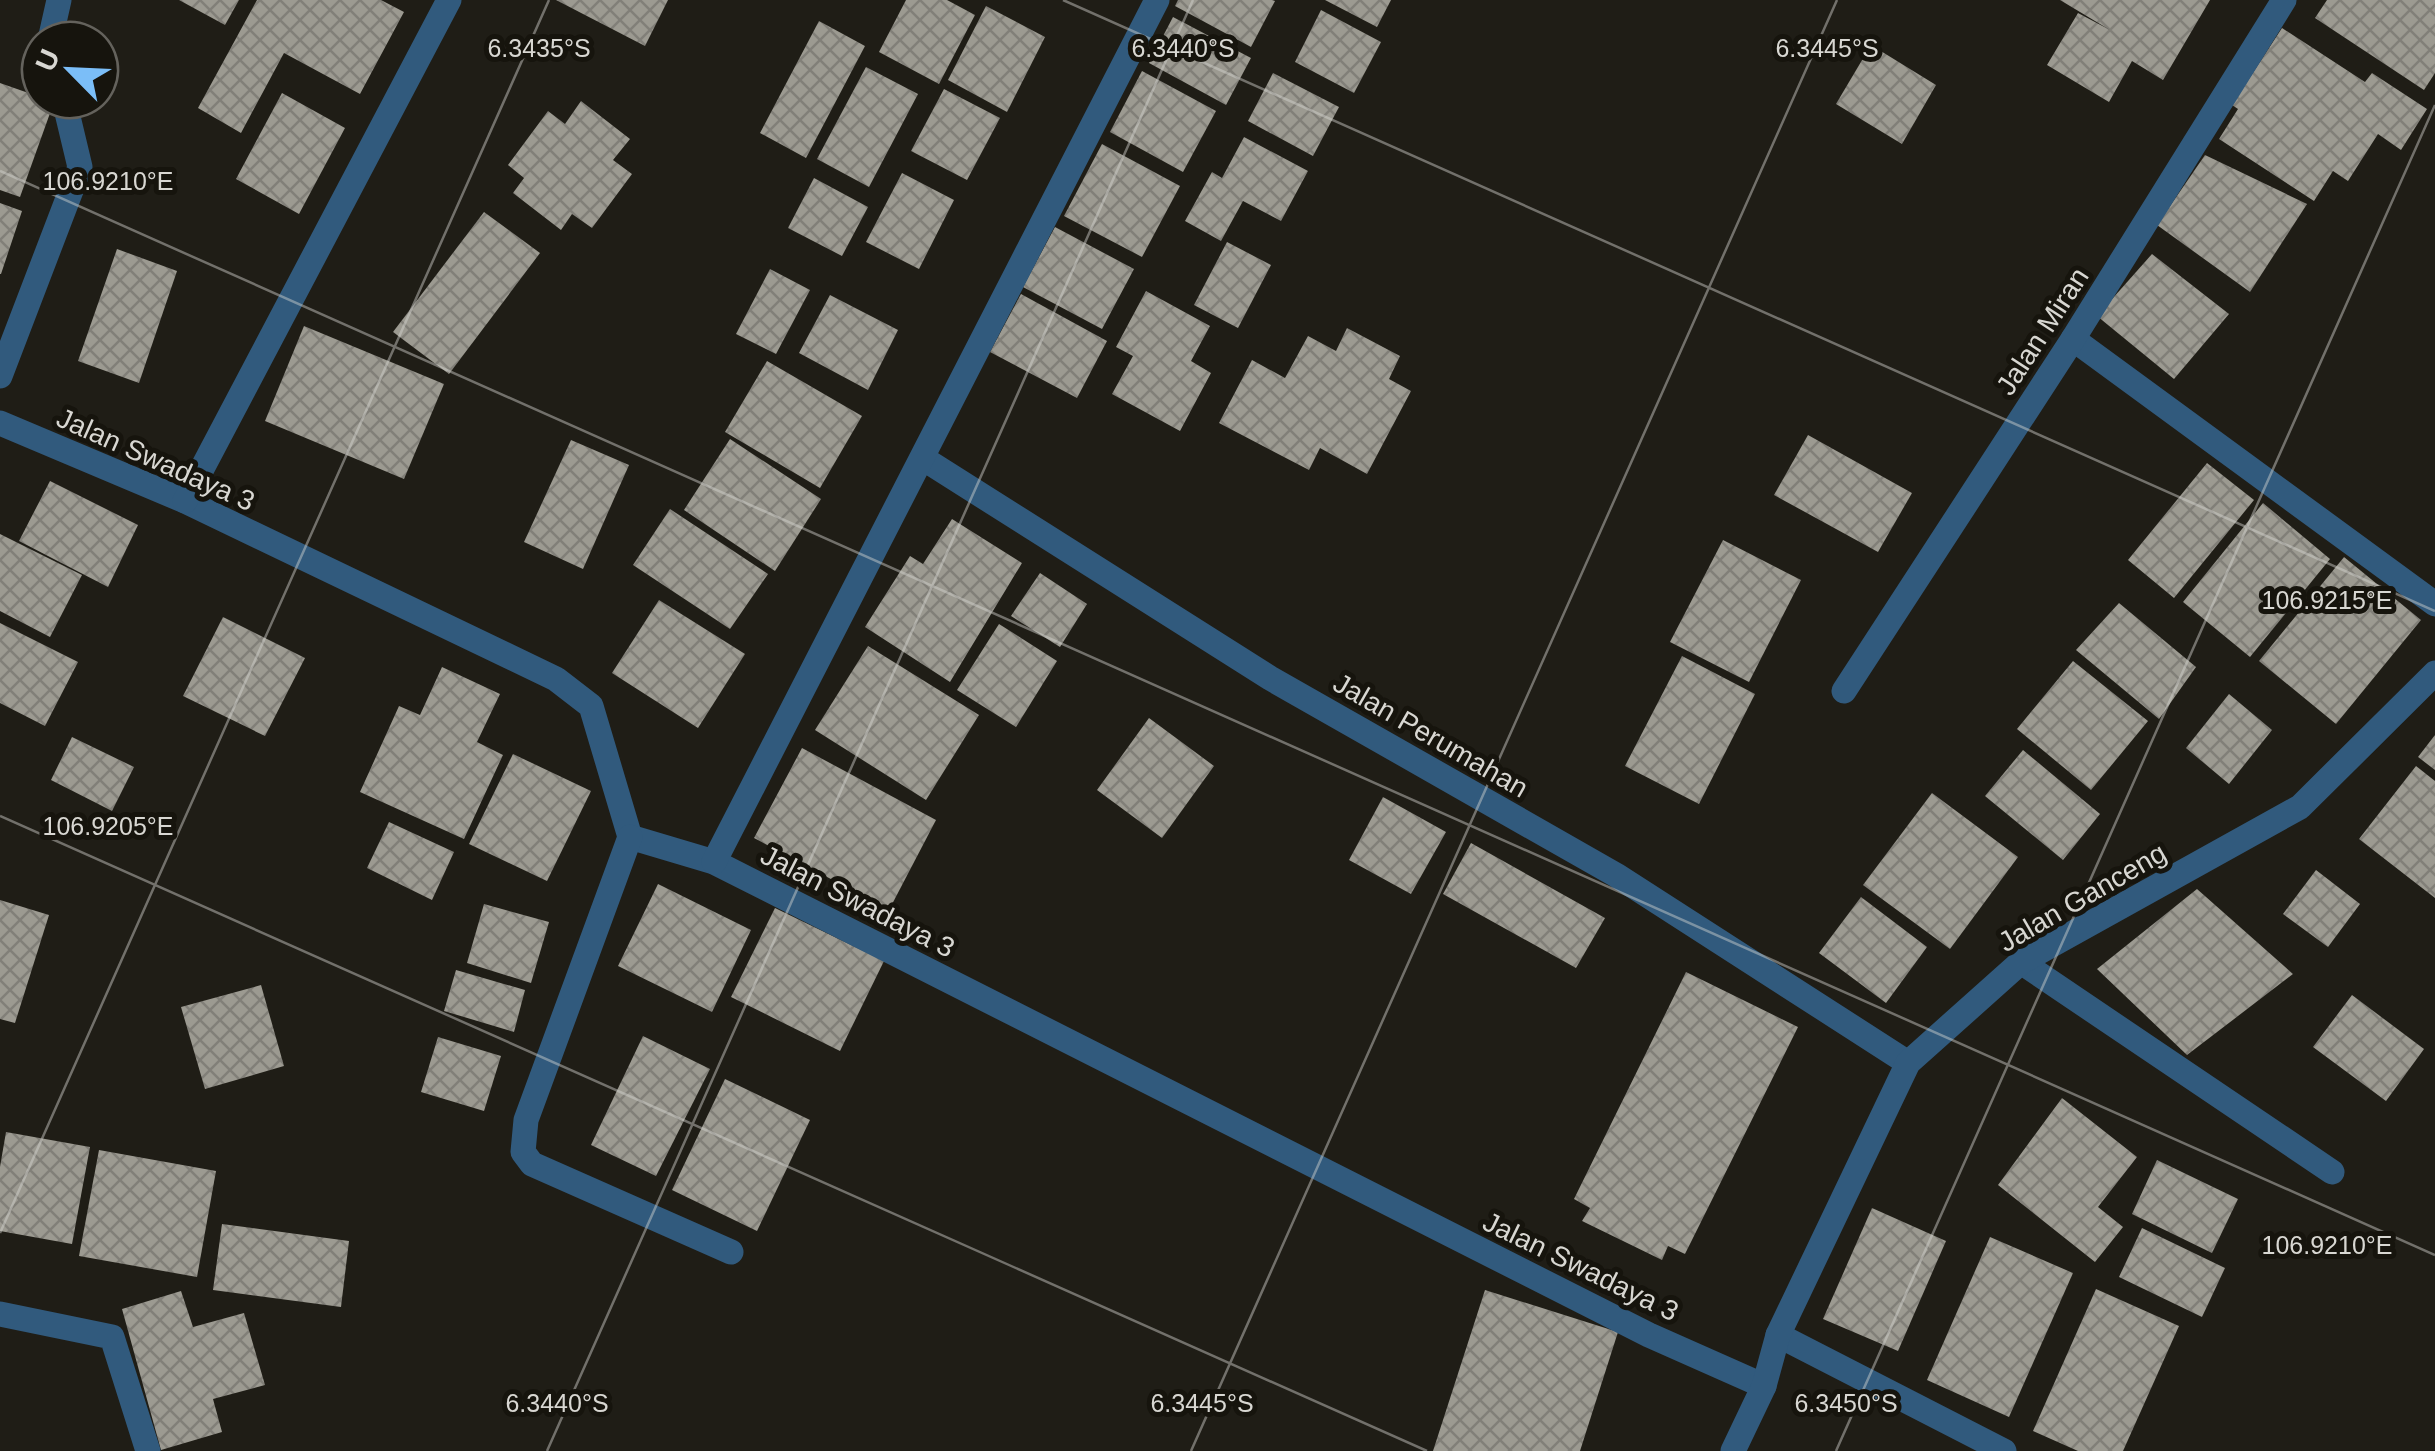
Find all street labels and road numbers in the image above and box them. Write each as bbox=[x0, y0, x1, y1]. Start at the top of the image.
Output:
street label: Jalan Miran bbox=[1990, 262, 2095, 400]
street label: Jalan Swadaya 3 bbox=[52, 402, 260, 517]
street label: Jalan Perumahan bbox=[1328, 667, 1534, 804]
street label: Jalan Ganceng bbox=[1993, 837, 2172, 958]
street label: Jalan Swadaya 3 bbox=[756, 839, 960, 964]
street label: Jalan Swadaya 3 bbox=[1478, 1206, 1683, 1327]

